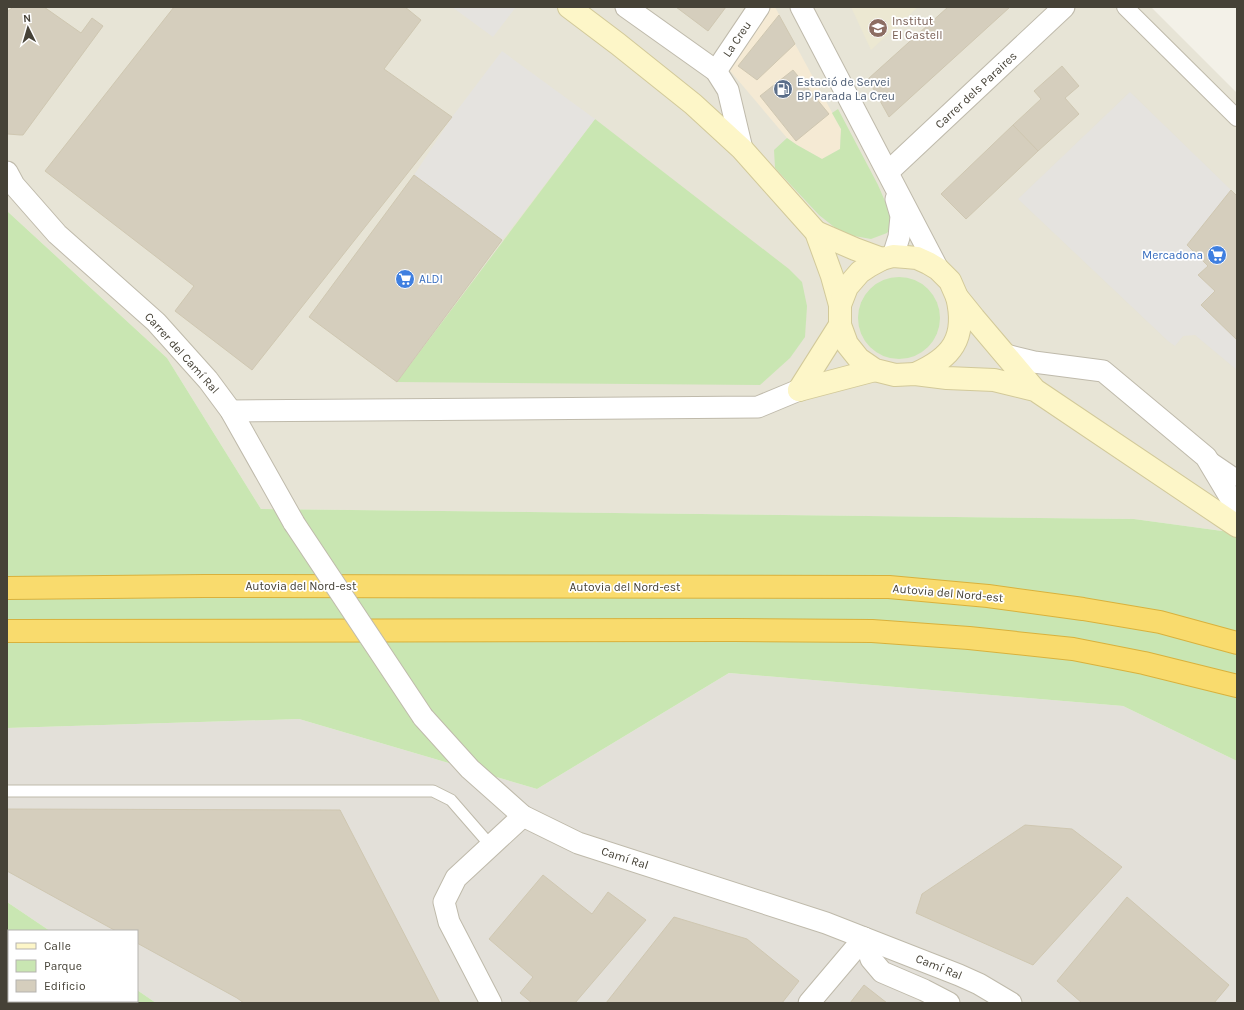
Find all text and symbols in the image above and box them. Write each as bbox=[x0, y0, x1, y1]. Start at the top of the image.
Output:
north arrow bbox=[8, 8, 48, 48]
text: N bbox=[23, 12, 32, 25]
place label: Institut El Castell bbox=[892, 14, 943, 42]
school or university icon: Institut El Castell bbox=[867, 17, 889, 39]
street label: La Creu bbox=[720, 18, 754, 60]
street label: Carrer dels Paraires bbox=[932, 49, 1020, 131]
place label: Estació de Servei BP Parada La Creu bbox=[797, 75, 895, 103]
fuel station icon: Estació de Servei BP Parada La Creu bbox=[772, 78, 794, 100]
supermarket icon: Mercadona bbox=[1206, 244, 1228, 266]
place label: Mercadona bbox=[1142, 248, 1203, 262]
supermarket icon: ALDI bbox=[394, 268, 416, 290]
place label: ALDI bbox=[419, 272, 443, 286]
street label: Carrer del Camí Ral bbox=[142, 310, 222, 396]
street label: Autovia del Nord-est bbox=[245, 579, 357, 593]
street label: Autovia del Nord-est bbox=[569, 580, 681, 594]
street label: Autovia del Nord-est bbox=[892, 581, 1004, 605]
street label: Camí Ral bbox=[600, 844, 650, 872]
legend bbox=[8, 930, 138, 1002]
text: Calle bbox=[44, 939, 71, 953]
street label: Camí Ral bbox=[914, 951, 964, 983]
text: Parque bbox=[44, 959, 82, 973]
text: Edificio bbox=[44, 979, 85, 993]

